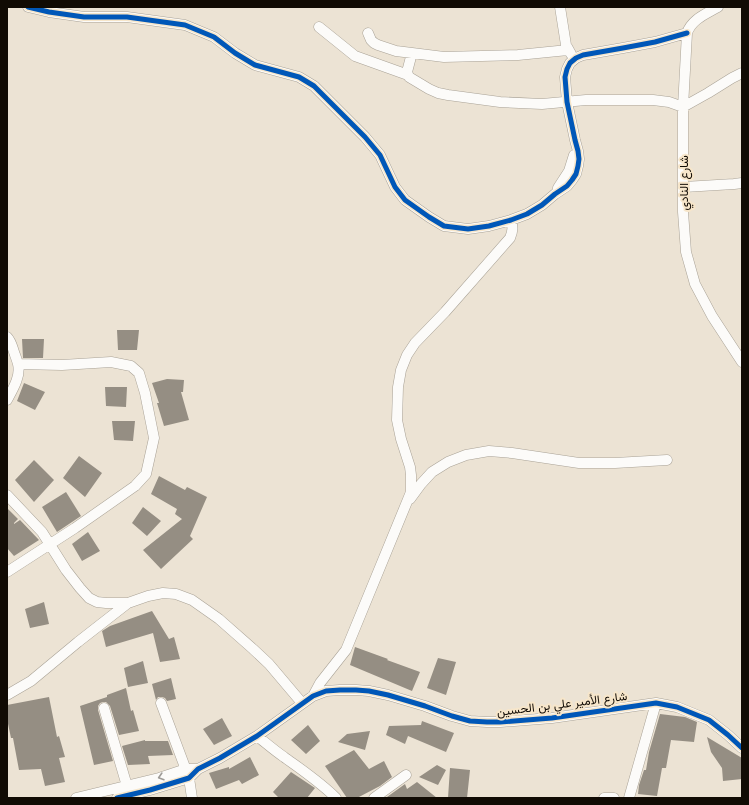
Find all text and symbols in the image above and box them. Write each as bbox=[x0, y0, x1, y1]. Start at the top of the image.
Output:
street label: شارع النادي bbox=[676, 155, 694, 211]
street label: شارع الأمير علي بن الحسين bbox=[496, 688, 628, 722]
one-way arrow bbox=[157, 772, 164, 781]

